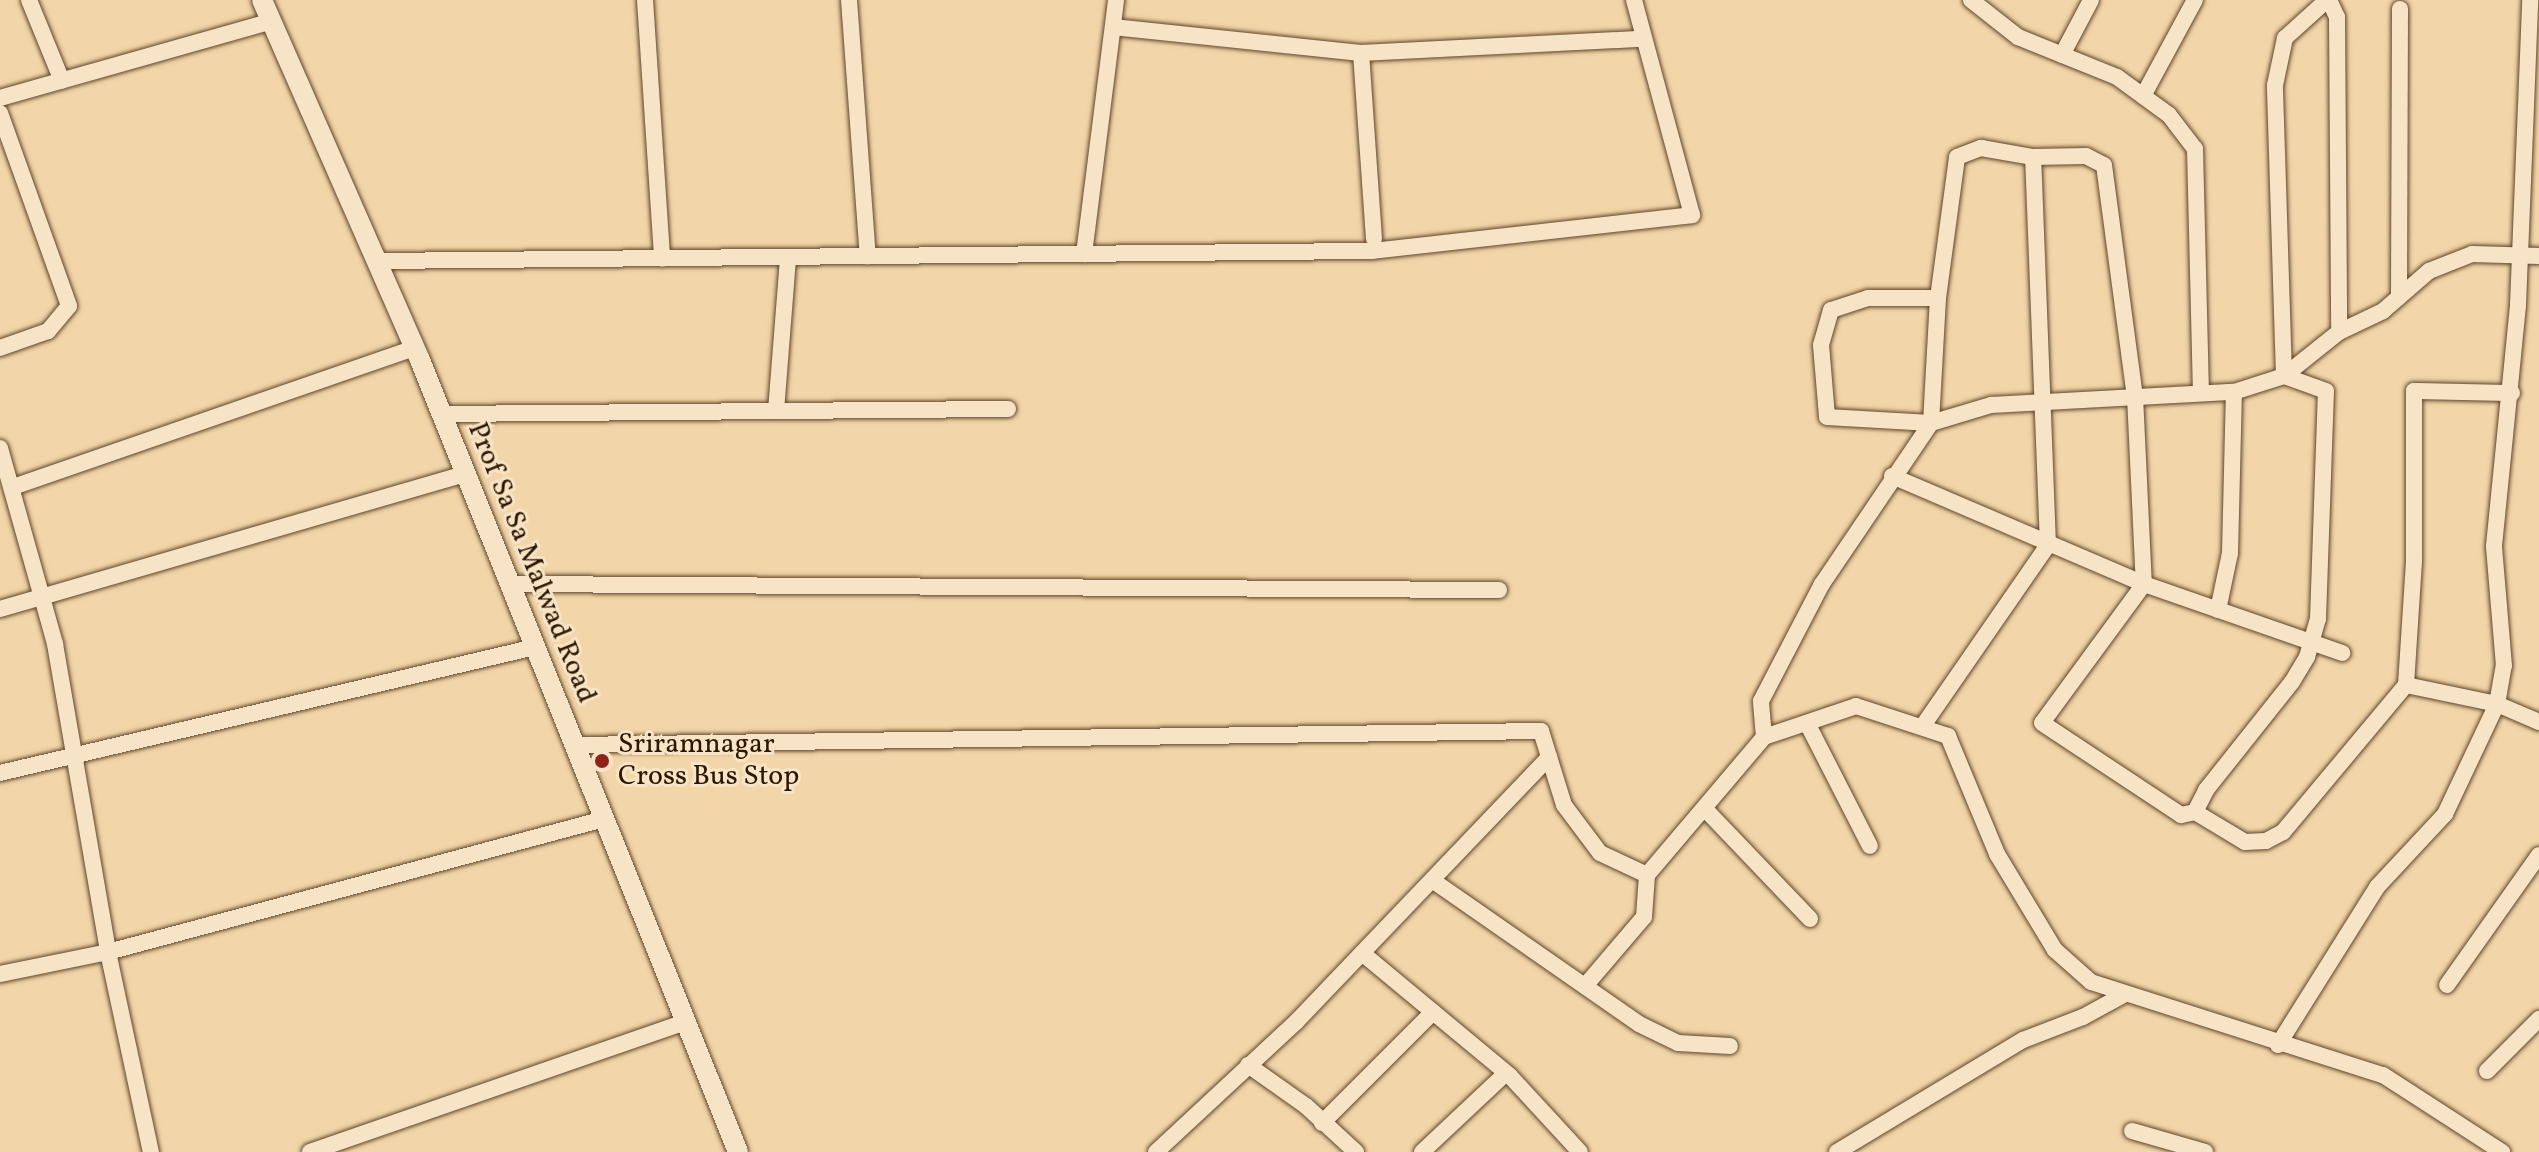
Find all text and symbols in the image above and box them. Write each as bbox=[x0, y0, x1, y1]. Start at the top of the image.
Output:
street label: Prof Sa Sa Malwad Road bbox=[460, 419, 602, 707]
place label: Sriramnagar Cross Bus Stop bbox=[618, 728, 799, 794]
marker: Sriramnagar Cross Bus Stop bbox=[593, 752, 611, 770]

